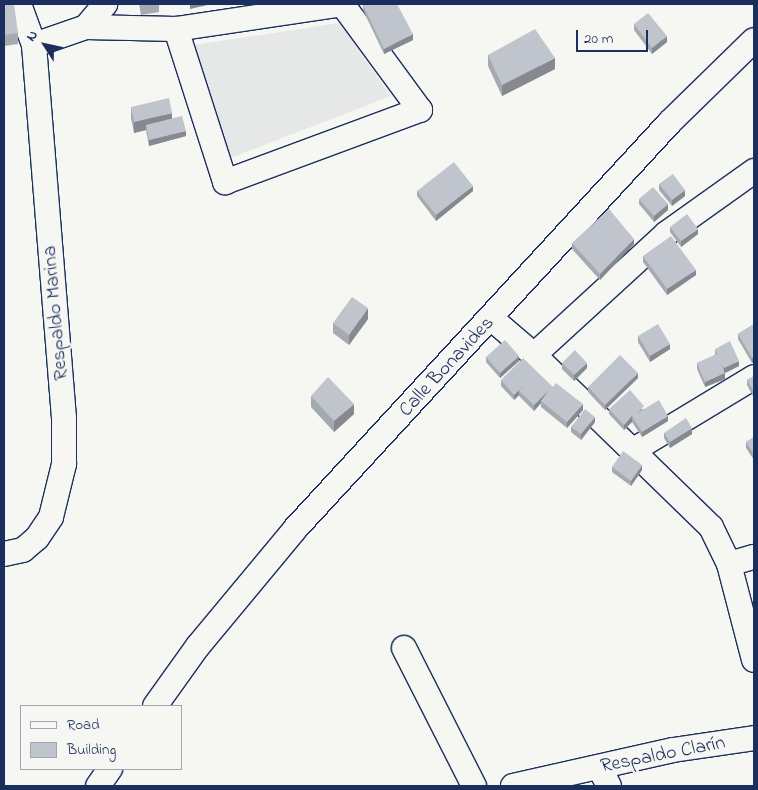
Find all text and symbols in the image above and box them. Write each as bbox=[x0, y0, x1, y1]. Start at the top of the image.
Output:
north arrow bbox=[20, 20, 70, 70]
scale bar bbox=[578, 20, 650, 52]
text: N bbox=[21, 26, 44, 46]
text: 20 m bbox=[584, 28, 613, 50]
street label: Respaldo Marina bbox=[38, 245, 74, 381]
street label: Calle Bonavides bbox=[394, 312, 500, 422]
legend bbox=[20, 705, 182, 770]
text: Road bbox=[67, 714, 100, 736]
street label: Respaldo Clarín bbox=[599, 731, 727, 779]
text: Building bbox=[67, 739, 116, 761]

